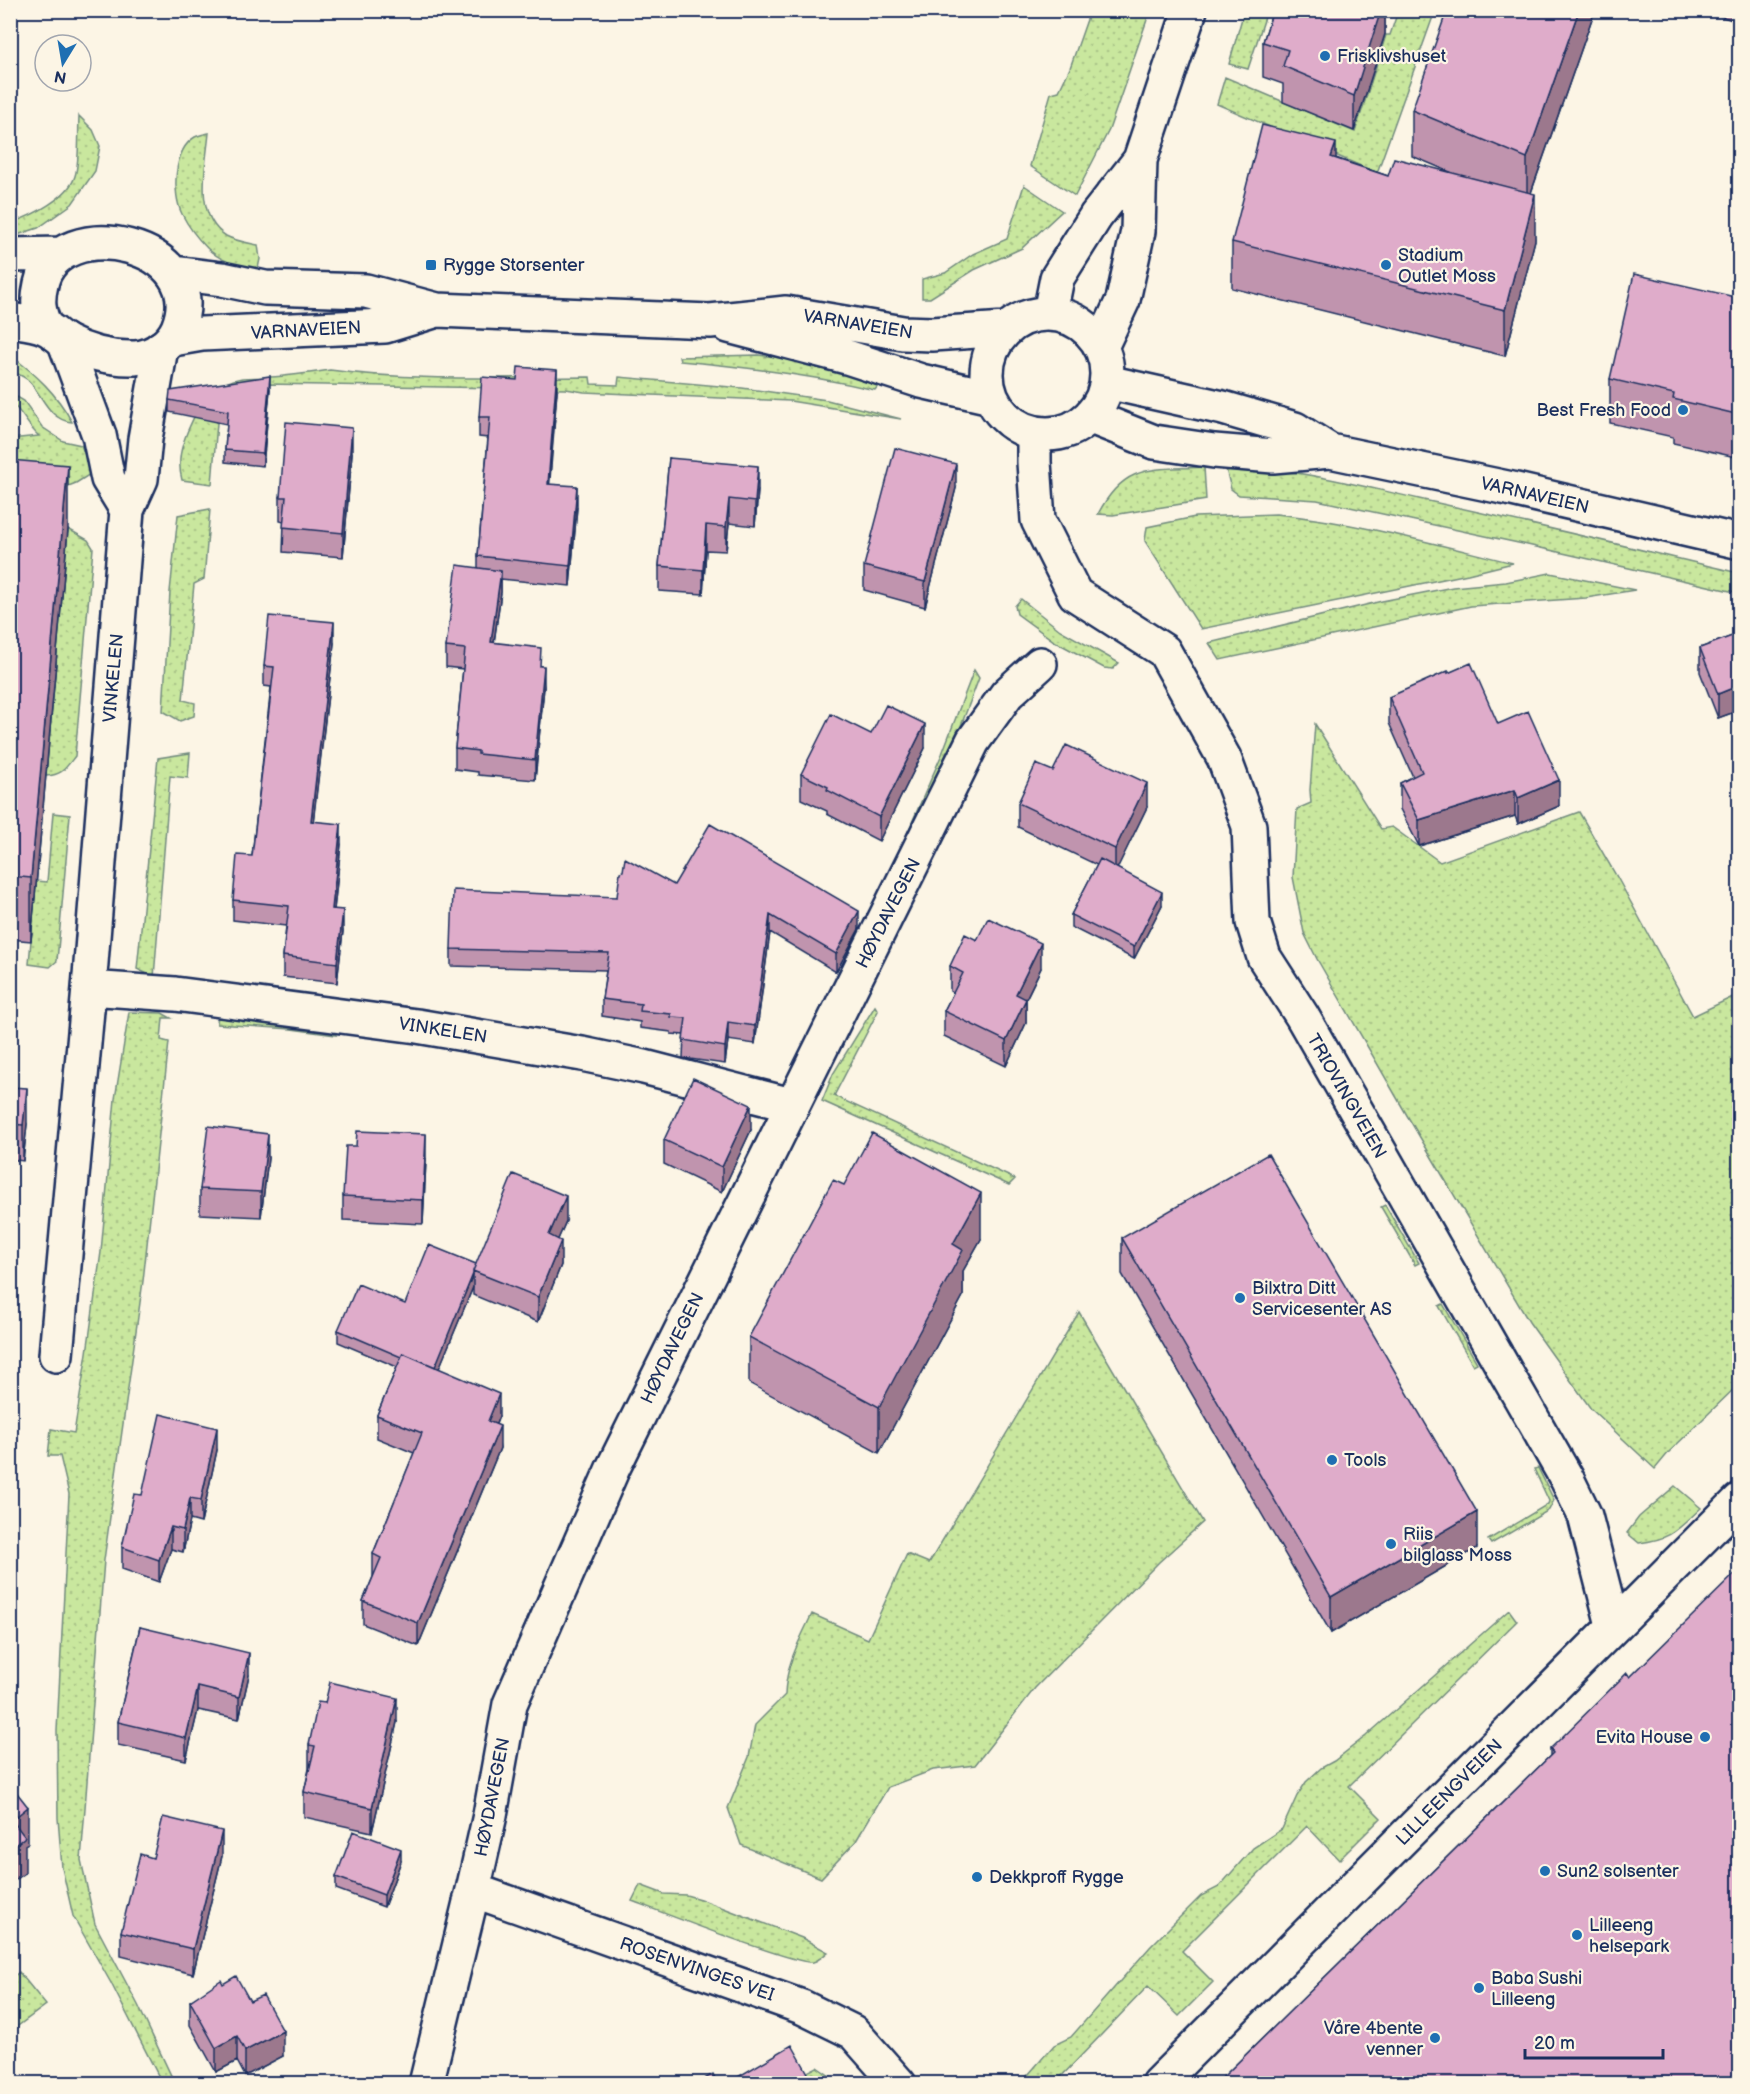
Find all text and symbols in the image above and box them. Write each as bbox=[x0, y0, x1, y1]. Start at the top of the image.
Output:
north arrow bbox=[33, 33, 93, 93]
place label: Frisklivshuset bbox=[1337, 46, 1447, 67]
marker: Frisklivshuset bbox=[1318, 49, 1332, 63]
text: N bbox=[53, 66, 68, 87]
place label: Stadium Outlet Moss bbox=[1398, 245, 1496, 287]
place label: Rygge Storsenter bbox=[443, 255, 585, 276]
marker: Rygge Storsenter bbox=[424, 258, 438, 272]
marker: Stadium Outlet Moss bbox=[1379, 258, 1393, 272]
street label: VARNAVEIEN bbox=[802, 305, 914, 344]
street label: VARNAVEIEN bbox=[250, 317, 362, 344]
place label: Best Fresh Food bbox=[1536, 400, 1671, 421]
marker: Best Fresh Food bbox=[1676, 403, 1690, 417]
street label: VARNAVEIEN bbox=[1479, 473, 1591, 518]
street label: VINKELEN bbox=[99, 633, 128, 724]
street label: HØYDAVEGEN bbox=[852, 855, 925, 972]
street label: VINKELEN bbox=[397, 1013, 489, 1048]
street label: TRIOVINGVEIEN bbox=[1302, 1030, 1391, 1162]
place label: Bilxtra Ditt Servicesenter AS bbox=[1252, 1278, 1392, 1320]
street label: HØYDAVEGEN bbox=[637, 1289, 708, 1407]
marker: Bilxtra Ditt Servicesenter AS bbox=[1233, 1291, 1247, 1305]
place label: Tools bbox=[1344, 1450, 1386, 1471]
marker: Tools bbox=[1325, 1453, 1339, 1467]
place label: Riis bilglass Moss bbox=[1403, 1524, 1512, 1566]
marker: Riis bilglass Moss bbox=[1384, 1537, 1398, 1551]
place label: Evita House bbox=[1595, 1727, 1693, 1748]
marker: Evita House bbox=[1698, 1730, 1712, 1744]
street label: LILLEENGVEIEN bbox=[1392, 1735, 1507, 1850]
street label: HØYDAVEGEN bbox=[471, 1736, 514, 1858]
place label: Sun2 solsenter bbox=[1557, 1861, 1679, 1882]
marker: Sun2 solsenter bbox=[1538, 1864, 1552, 1878]
place label: Dekkproff Rygge bbox=[989, 1867, 1124, 1888]
marker: Dekkproff Rygge bbox=[970, 1870, 984, 1884]
place label: Lilleeng helsepark bbox=[1589, 1915, 1669, 1957]
marker: Lilleeng helsepark bbox=[1570, 1928, 1584, 1942]
street label: ROSENVINGES VEI bbox=[617, 1933, 777, 2006]
place label: Baba Sushi Lilleeng bbox=[1491, 1968, 1582, 2010]
marker: Baba Sushi Lilleeng bbox=[1472, 1981, 1486, 1995]
place label: Våre 4bente venner bbox=[1324, 2018, 1424, 2060]
scale bar bbox=[1525, 2022, 1663, 2060]
marker: Våre 4bente venner bbox=[1428, 2031, 1442, 2045]
text: 20 m bbox=[1534, 2033, 1575, 2054]

